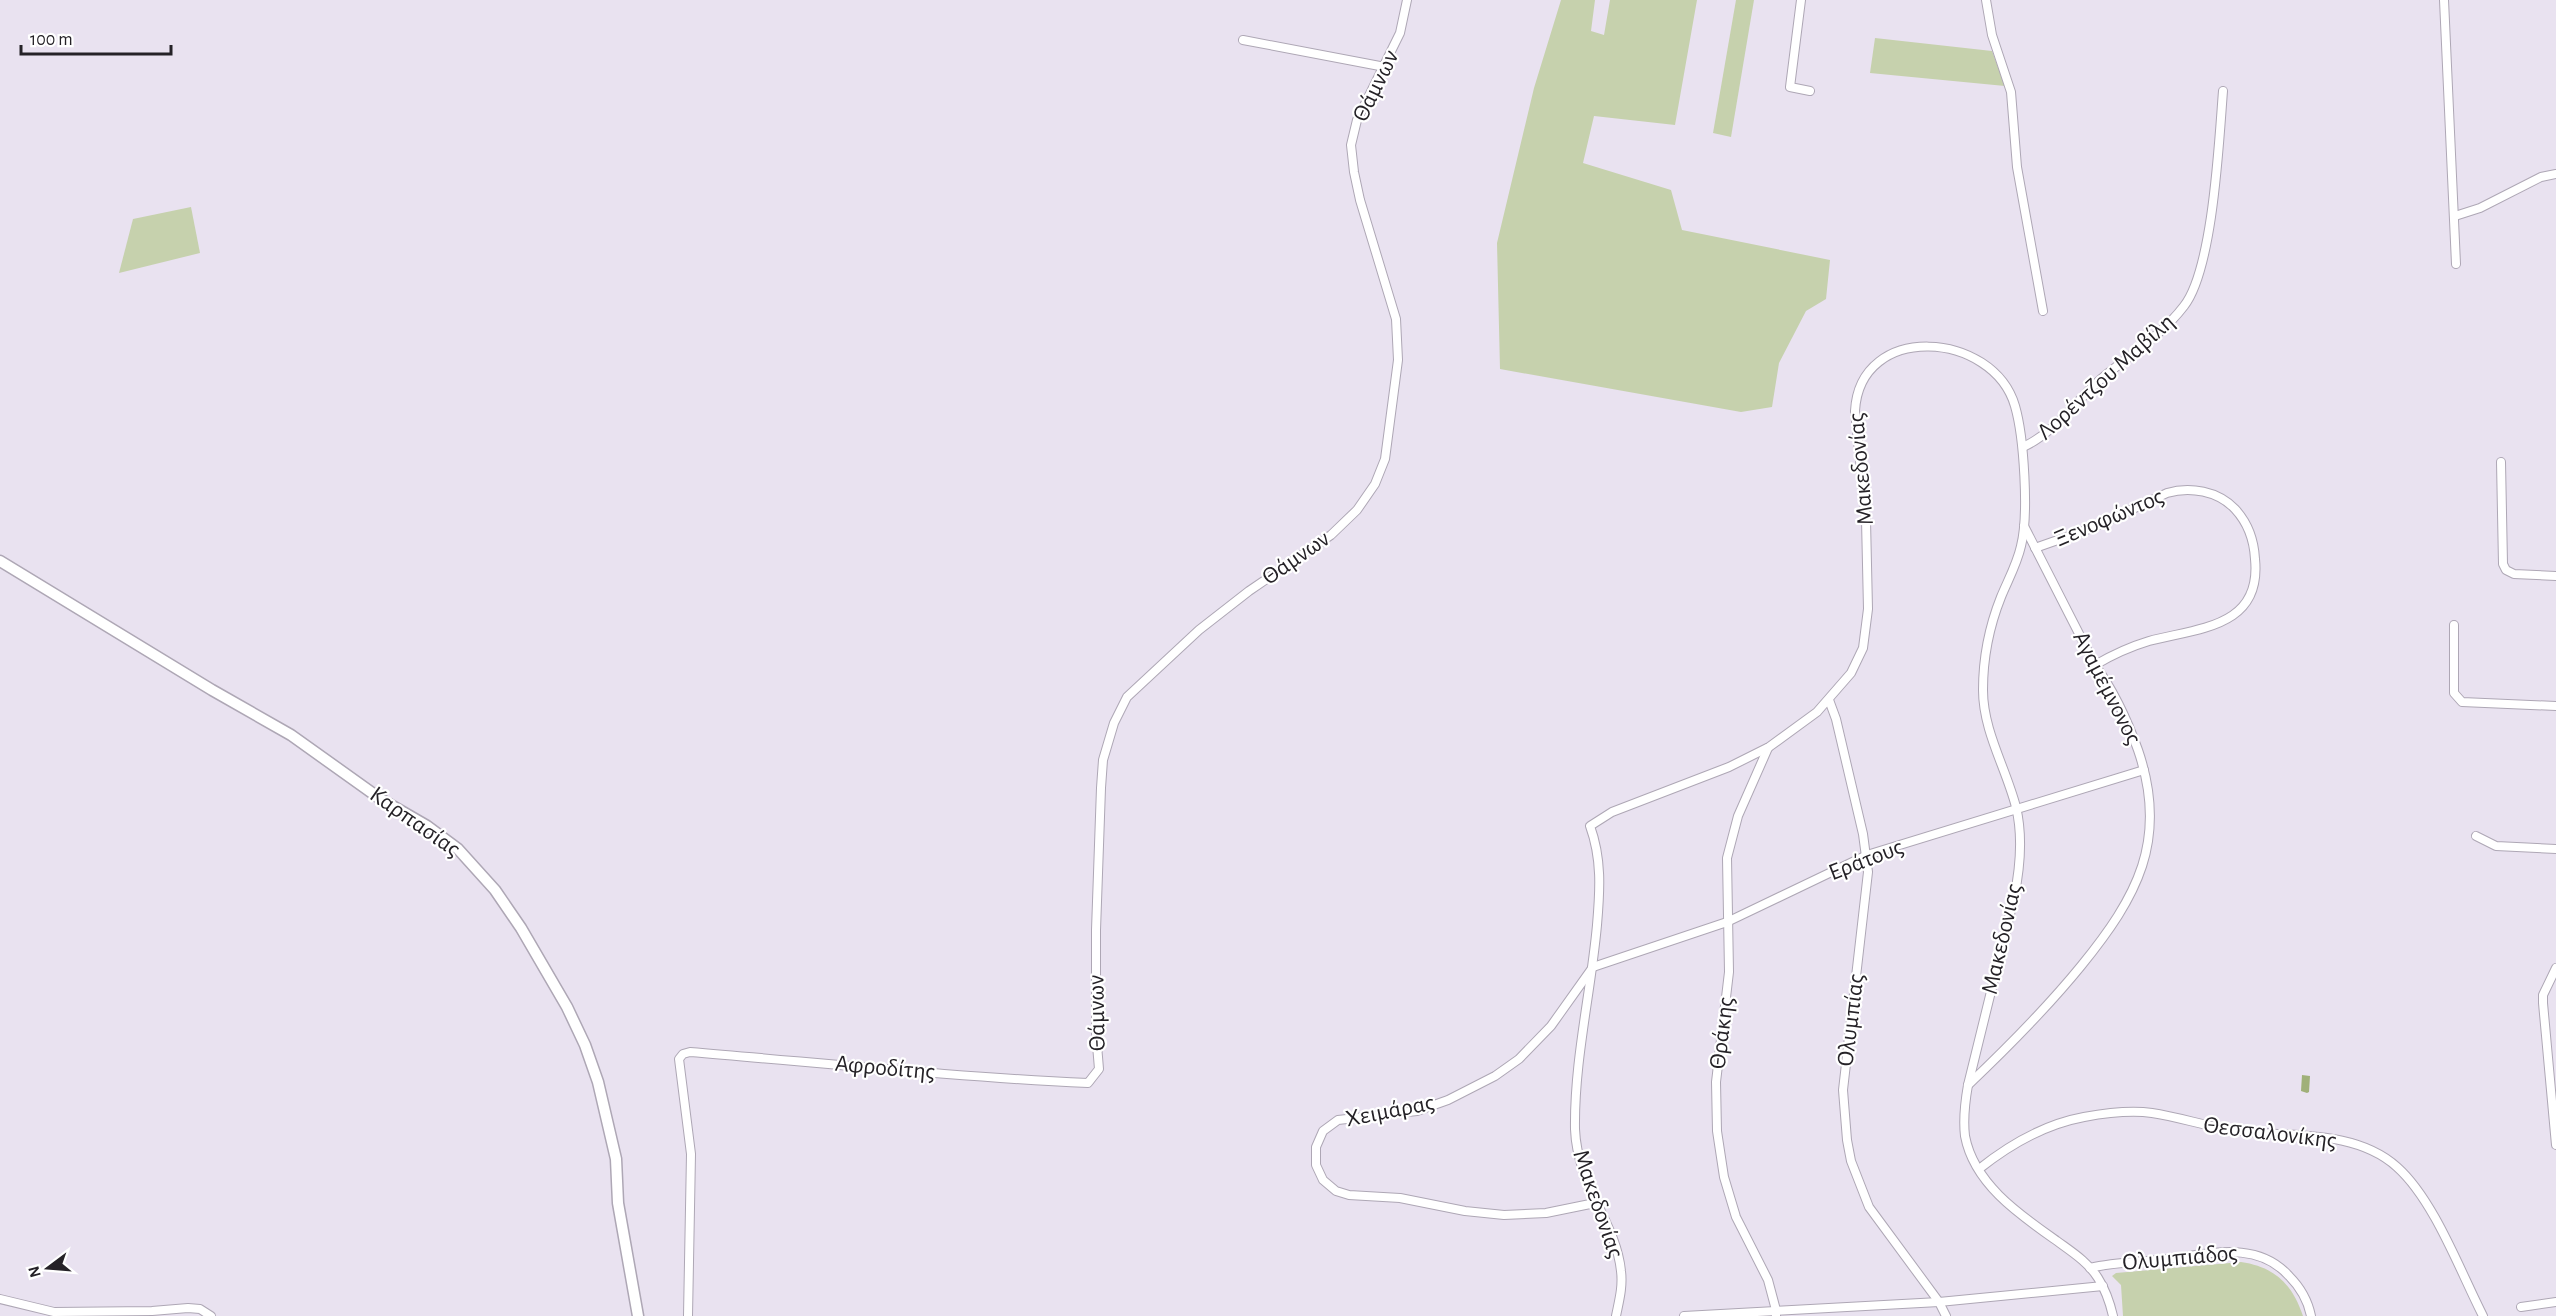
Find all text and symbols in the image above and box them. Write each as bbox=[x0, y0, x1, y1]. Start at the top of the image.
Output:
scale bar bbox=[21, 18, 171, 56]
text: 100 m bbox=[30, 31, 73, 49]
street label: Θάμνων bbox=[1349, 46, 1403, 126]
street label: Λορέντζου Μαβίλη bbox=[2033, 309, 2179, 445]
street label: Μακεδονίας bbox=[1844, 412, 1878, 526]
street label: Ξενοφώντος bbox=[2051, 484, 2167, 552]
street label: Θάμνων bbox=[1258, 526, 1334, 590]
street label: Αγαμέμνονος bbox=[2068, 628, 2146, 748]
street label: Καρπασίας bbox=[365, 782, 465, 862]
street label: Εράτους bbox=[1826, 835, 1906, 885]
street label: Μακεδονίας bbox=[1978, 881, 2026, 997]
street label: Ολυμπίας bbox=[1833, 973, 1869, 1067]
street label: Θάμνων bbox=[1084, 975, 1110, 1051]
street label: Θράκης bbox=[1706, 996, 1738, 1070]
street label: Αφροδίτης bbox=[834, 1052, 936, 1084]
street label: Χειμάρας bbox=[1344, 1091, 1436, 1131]
street label: Θεσσαλονίκης bbox=[2202, 1113, 2338, 1153]
street label: Μακεδονίας bbox=[1568, 1147, 1628, 1261]
north arrow bbox=[18, 1238, 78, 1298]
street label: Ολυμπιάδος bbox=[2121, 1241, 2239, 1275]
text: N bbox=[25, 1264, 44, 1279]

